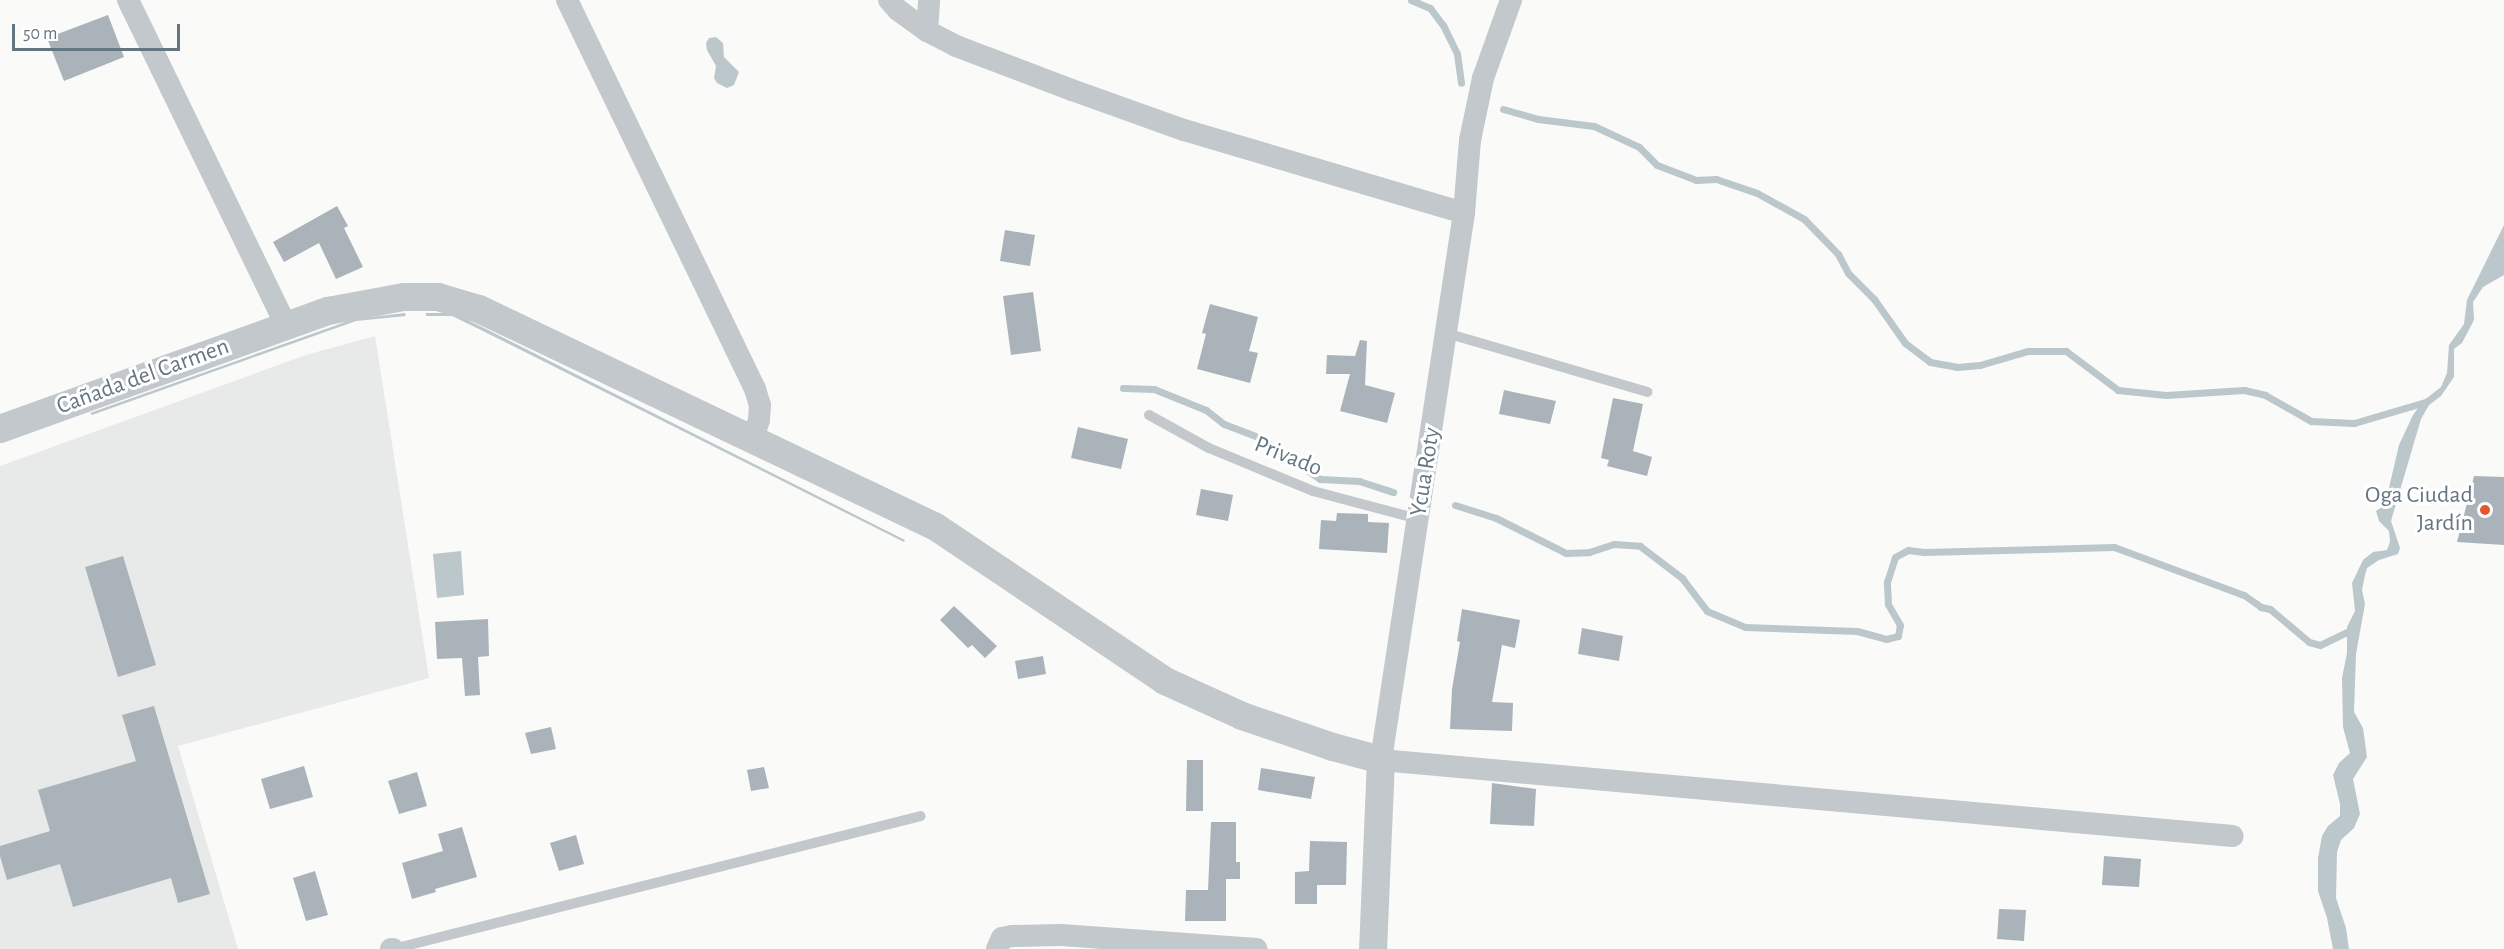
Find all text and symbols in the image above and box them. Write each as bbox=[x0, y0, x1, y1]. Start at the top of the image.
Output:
scale bar bbox=[15, 12, 183, 50]
text: 50 m bbox=[23, 25, 57, 43]
street label: Cañada del Carmen bbox=[53, 332, 233, 422]
street label: Ycua Roty bbox=[1405, 425, 1447, 519]
street label: Privado bbox=[1250, 430, 1326, 484]
place label: Oga Ciudad Jardín bbox=[2365, 482, 2473, 538]
marker: Oga Ciudad Jardín bbox=[2478, 503, 2492, 517]

